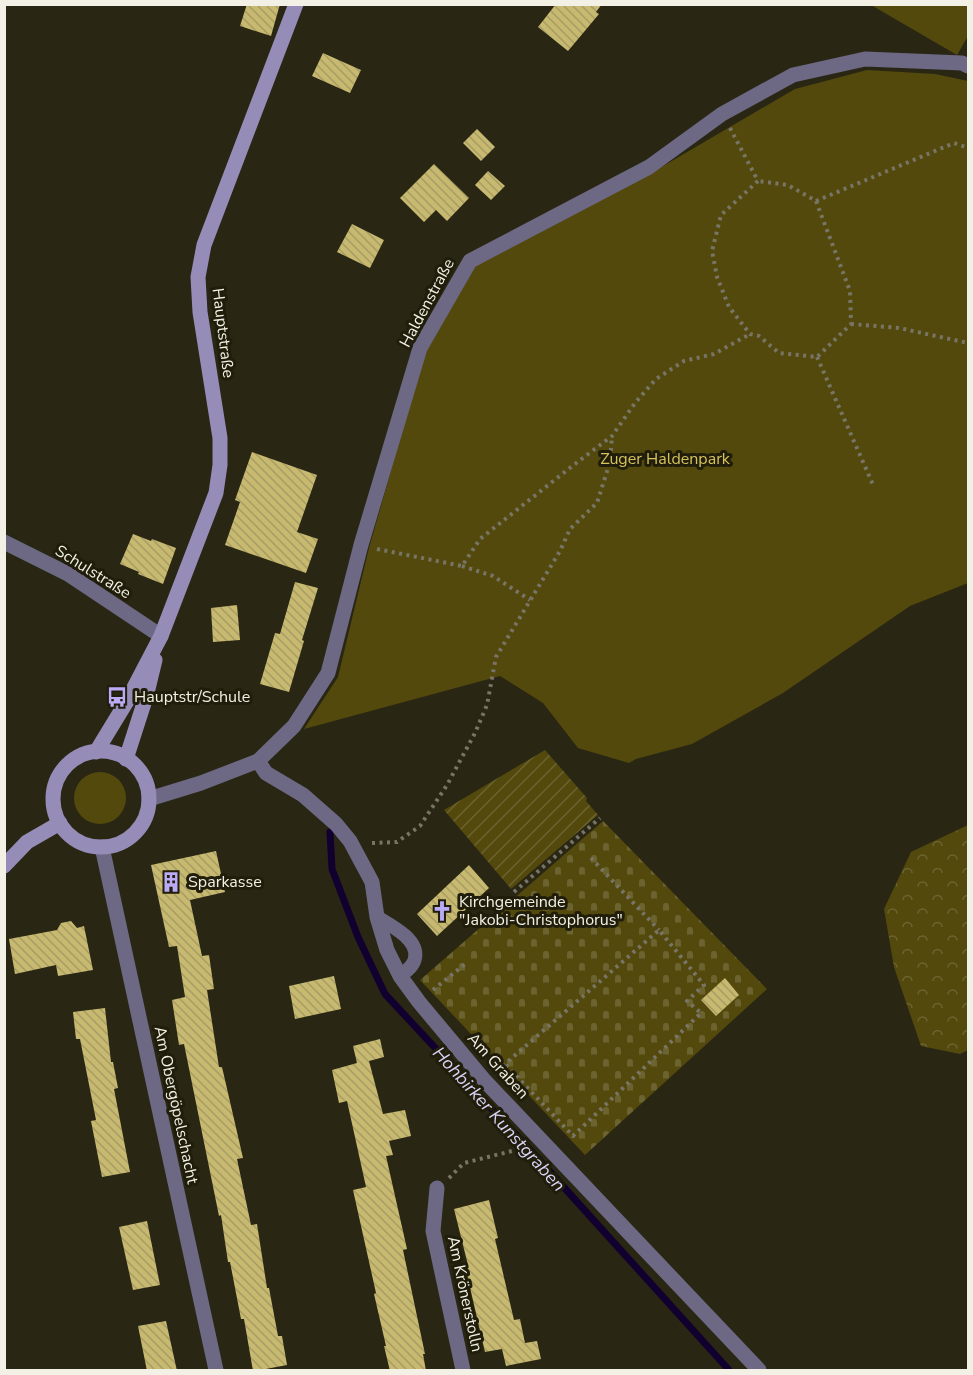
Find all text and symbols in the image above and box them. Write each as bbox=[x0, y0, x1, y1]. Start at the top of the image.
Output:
street label: Haldenstraße bbox=[394, 255, 460, 351]
street label: Hauptstraße bbox=[207, 287, 239, 379]
park label: Zuger Haldenpark bbox=[600, 448, 731, 470]
street label: Schulstraße bbox=[51, 540, 135, 604]
bus stop icon: Hauptstr/Schule bbox=[105, 685, 129, 709]
place label: Hauptstr/Schule bbox=[134, 686, 250, 708]
building icon: Sparkasse bbox=[159, 870, 183, 894]
place label: Sparkasse bbox=[188, 871, 262, 893]
place label: Kirchgemeinde "Jakobi-Christophorus" bbox=[459, 891, 623, 931]
church icon: Kirchgemeinde "Jakobi-Christophorus" bbox=[430, 899, 454, 923]
street label: Am Obergöpelschacht bbox=[149, 1024, 204, 1186]
street label: Am Graben bbox=[462, 1028, 534, 1104]
water label: Hohbirker Kunstgraben bbox=[427, 1041, 571, 1197]
street label: Am Krönerstolln bbox=[442, 1234, 488, 1354]

